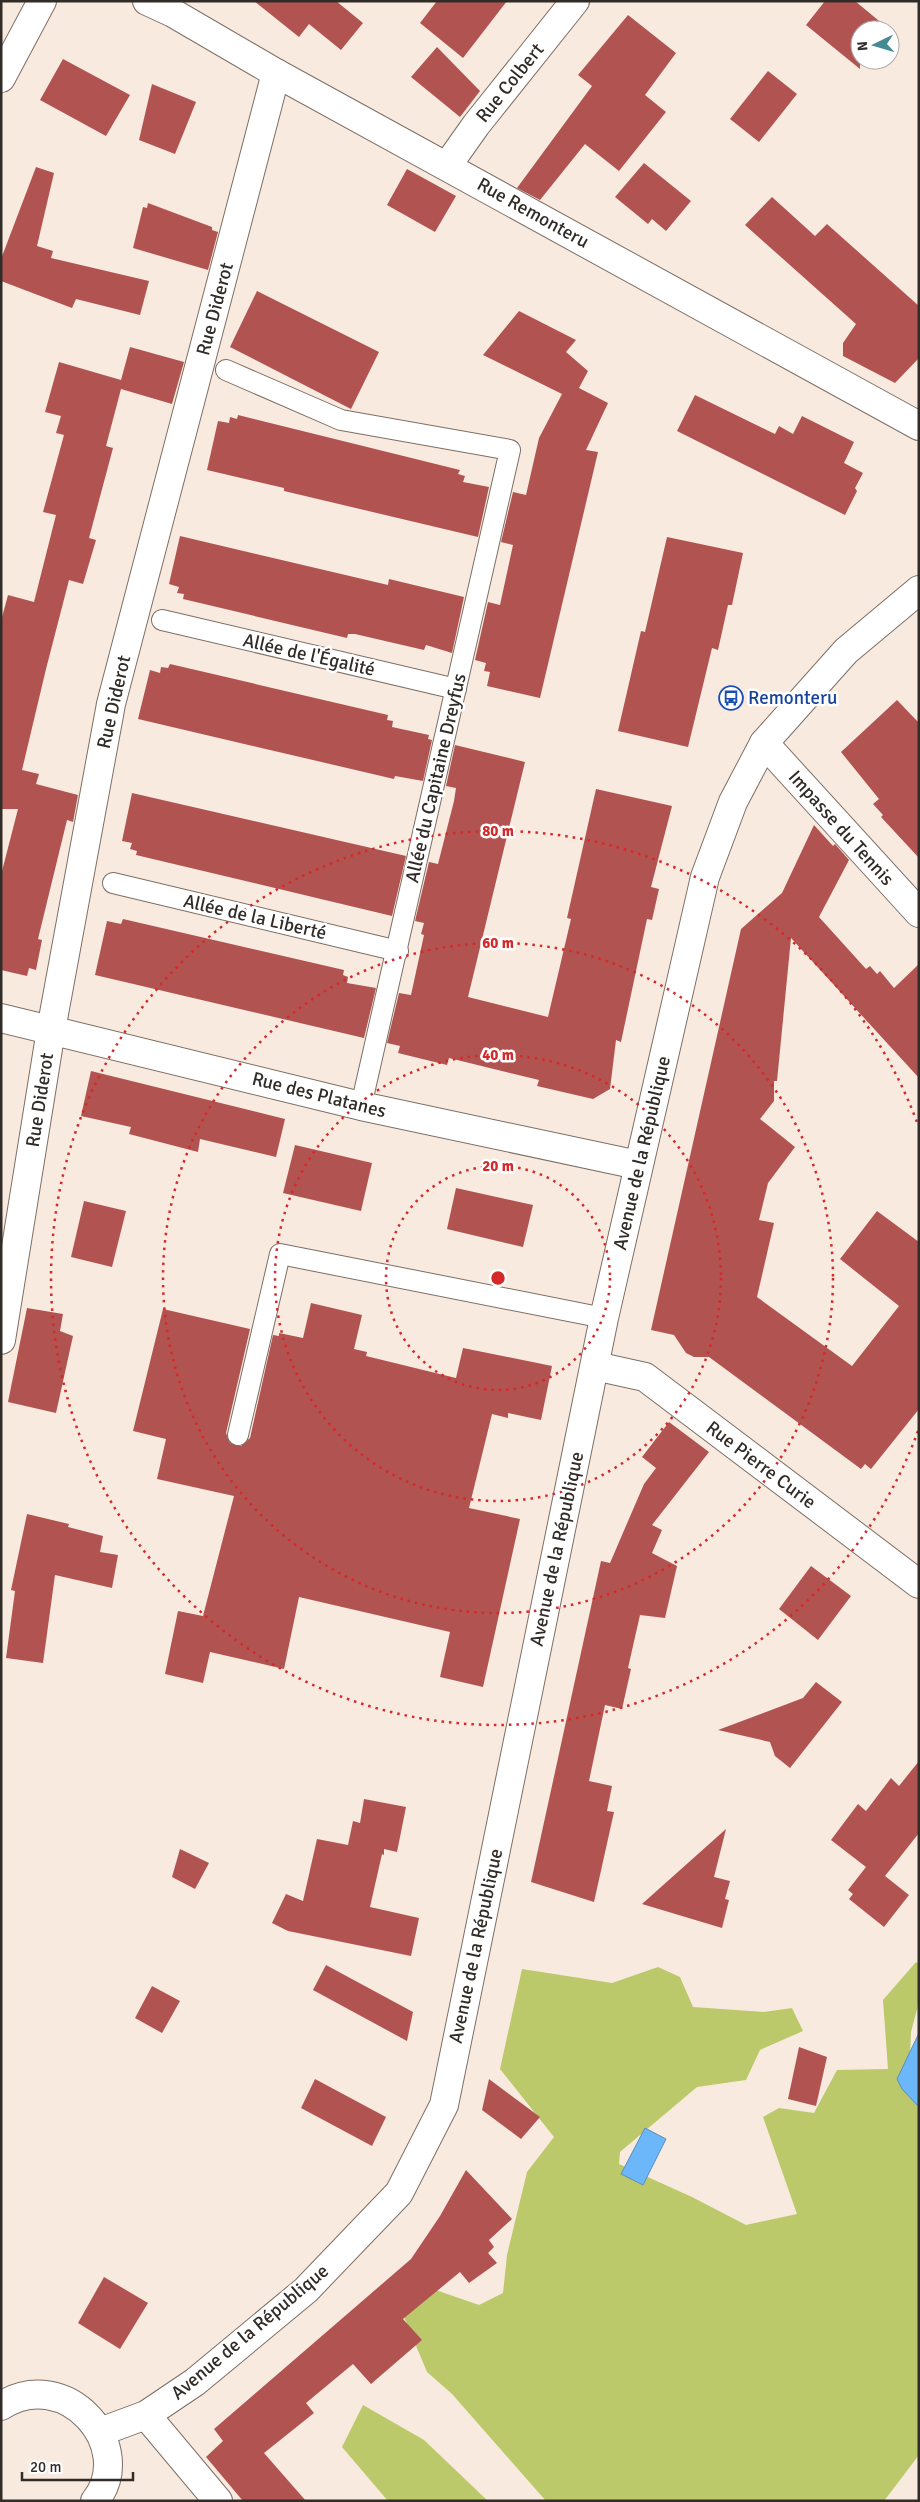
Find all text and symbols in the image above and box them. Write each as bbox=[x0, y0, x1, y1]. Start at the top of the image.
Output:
north arrow bbox=[850, 20, 900, 70]
street label: Rue Colbert bbox=[471, 38, 550, 128]
text: N bbox=[854, 40, 871, 52]
street label: Rue Remonteru bbox=[473, 172, 593, 254]
street label: Rue Diderot bbox=[191, 260, 239, 358]
street label: Allée de l'Égalité bbox=[241, 628, 377, 682]
street label: Rue Diderot bbox=[92, 653, 136, 751]
street label: Allée du Capitaine Dreyfus bbox=[400, 671, 472, 885]
bus stop icon: Remonteru bbox=[718, 685, 744, 711]
place label: Remonteru bbox=[748, 686, 837, 710]
street label: Impasse du Tennis bbox=[783, 765, 899, 891]
text: 80 m bbox=[482, 822, 514, 840]
street label: Allée de la Liberté bbox=[181, 889, 329, 945]
text: 60 m bbox=[482, 934, 514, 952]
text: 40 m bbox=[482, 1046, 514, 1064]
street label: Rue Diderot bbox=[21, 1051, 59, 1149]
street label: Avenue de la République bbox=[608, 1054, 676, 1252]
street label: Rue des Platanes bbox=[249, 1067, 389, 1123]
text: 20 m bbox=[482, 1157, 514, 1175]
centre of rings bbox=[489, 1269, 507, 1287]
street label: Rue Pierre Curie bbox=[701, 1416, 821, 1514]
street label: Avenue de la République bbox=[525, 1449, 589, 1649]
street label: Avenue de la République bbox=[444, 1846, 508, 2046]
street label: Avenue de la République bbox=[166, 2259, 334, 2405]
scale bar bbox=[22, 2450, 134, 2482]
text: 20 m bbox=[30, 2458, 61, 2476]

